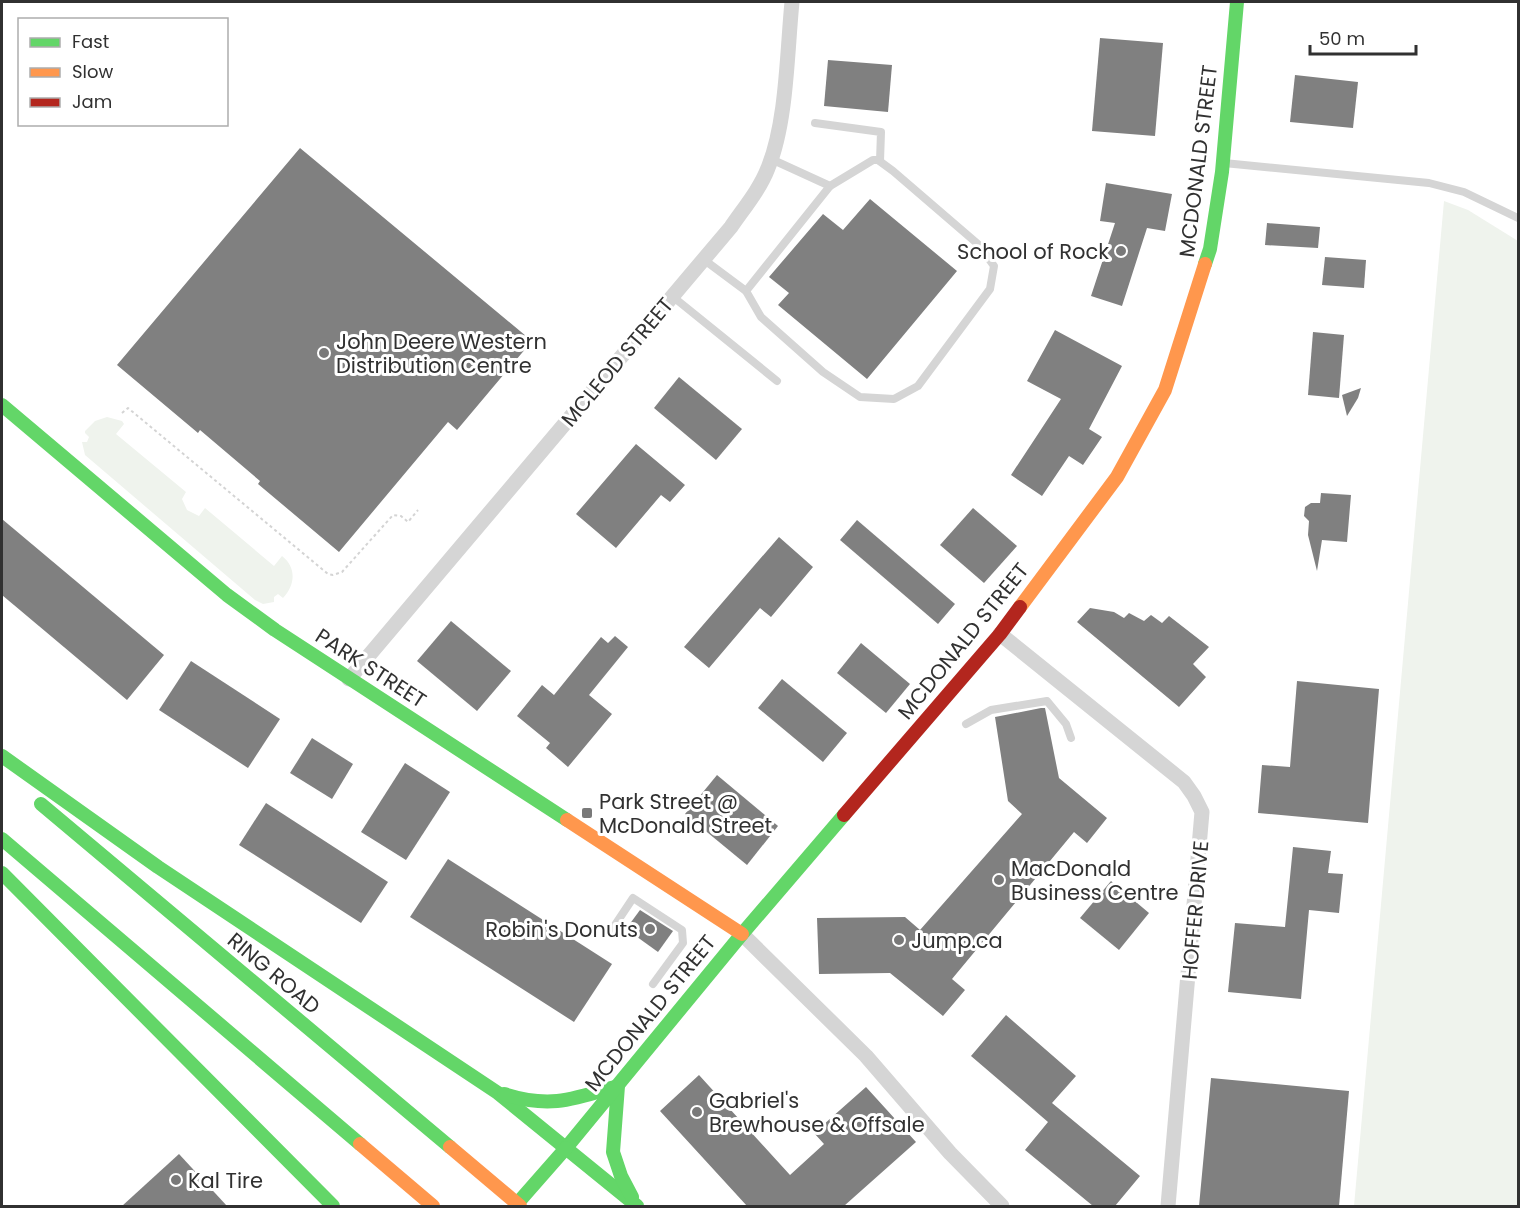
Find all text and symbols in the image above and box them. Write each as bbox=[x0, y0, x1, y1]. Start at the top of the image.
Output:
legend bbox=[18, 18, 228, 126]
scale bar bbox=[1310, 18, 1416, 56]
text: 50 m bbox=[1319, 26, 1365, 51]
text: Fast bbox=[72, 29, 109, 54]
text: Slow bbox=[72, 59, 114, 84]
street label: MCDONALD STREET bbox=[1172, 63, 1224, 259]
text: Jam bbox=[72, 89, 112, 114]
place label: School of Rock bbox=[957, 237, 1109, 266]
marker: School of Rock bbox=[1114, 244, 1128, 258]
street label: MCLEOD STREET bbox=[554, 291, 680, 433]
place label: John Deere Western Distribution Centre bbox=[336, 327, 547, 380]
marker: John Deere Western Distribution Centre bbox=[317, 346, 331, 360]
street label: MCDONALD STREET bbox=[891, 557, 1035, 725]
street label: PARK STREET bbox=[310, 621, 432, 715]
place label: Park Street @ McDonald Street bbox=[599, 787, 772, 840]
marker: Park Street @ McDonald Street bbox=[580, 806, 594, 820]
street label: HOFFER DRIVE bbox=[1174, 839, 1216, 981]
place label: MacDonald Business Centre bbox=[1011, 854, 1179, 907]
marker: MacDonald Business Centre bbox=[992, 873, 1006, 887]
place label: Robin's Donuts bbox=[485, 915, 638, 944]
marker: Robin's Donuts bbox=[643, 922, 657, 936]
street label: RING ROAD bbox=[221, 926, 327, 1020]
place label: Jump.ca bbox=[911, 926, 1003, 955]
street label: MCDONALD STREET bbox=[578, 929, 722, 1097]
marker: Jump.ca bbox=[892, 933, 906, 947]
place label: Gabriel's Brewhouse & Offsale bbox=[709, 1086, 925, 1139]
marker: Gabriel's Brewhouse & Offsale bbox=[690, 1105, 704, 1119]
place label: Kal Tire bbox=[188, 1166, 263, 1195]
marker: Kal Tire bbox=[169, 1173, 183, 1187]

